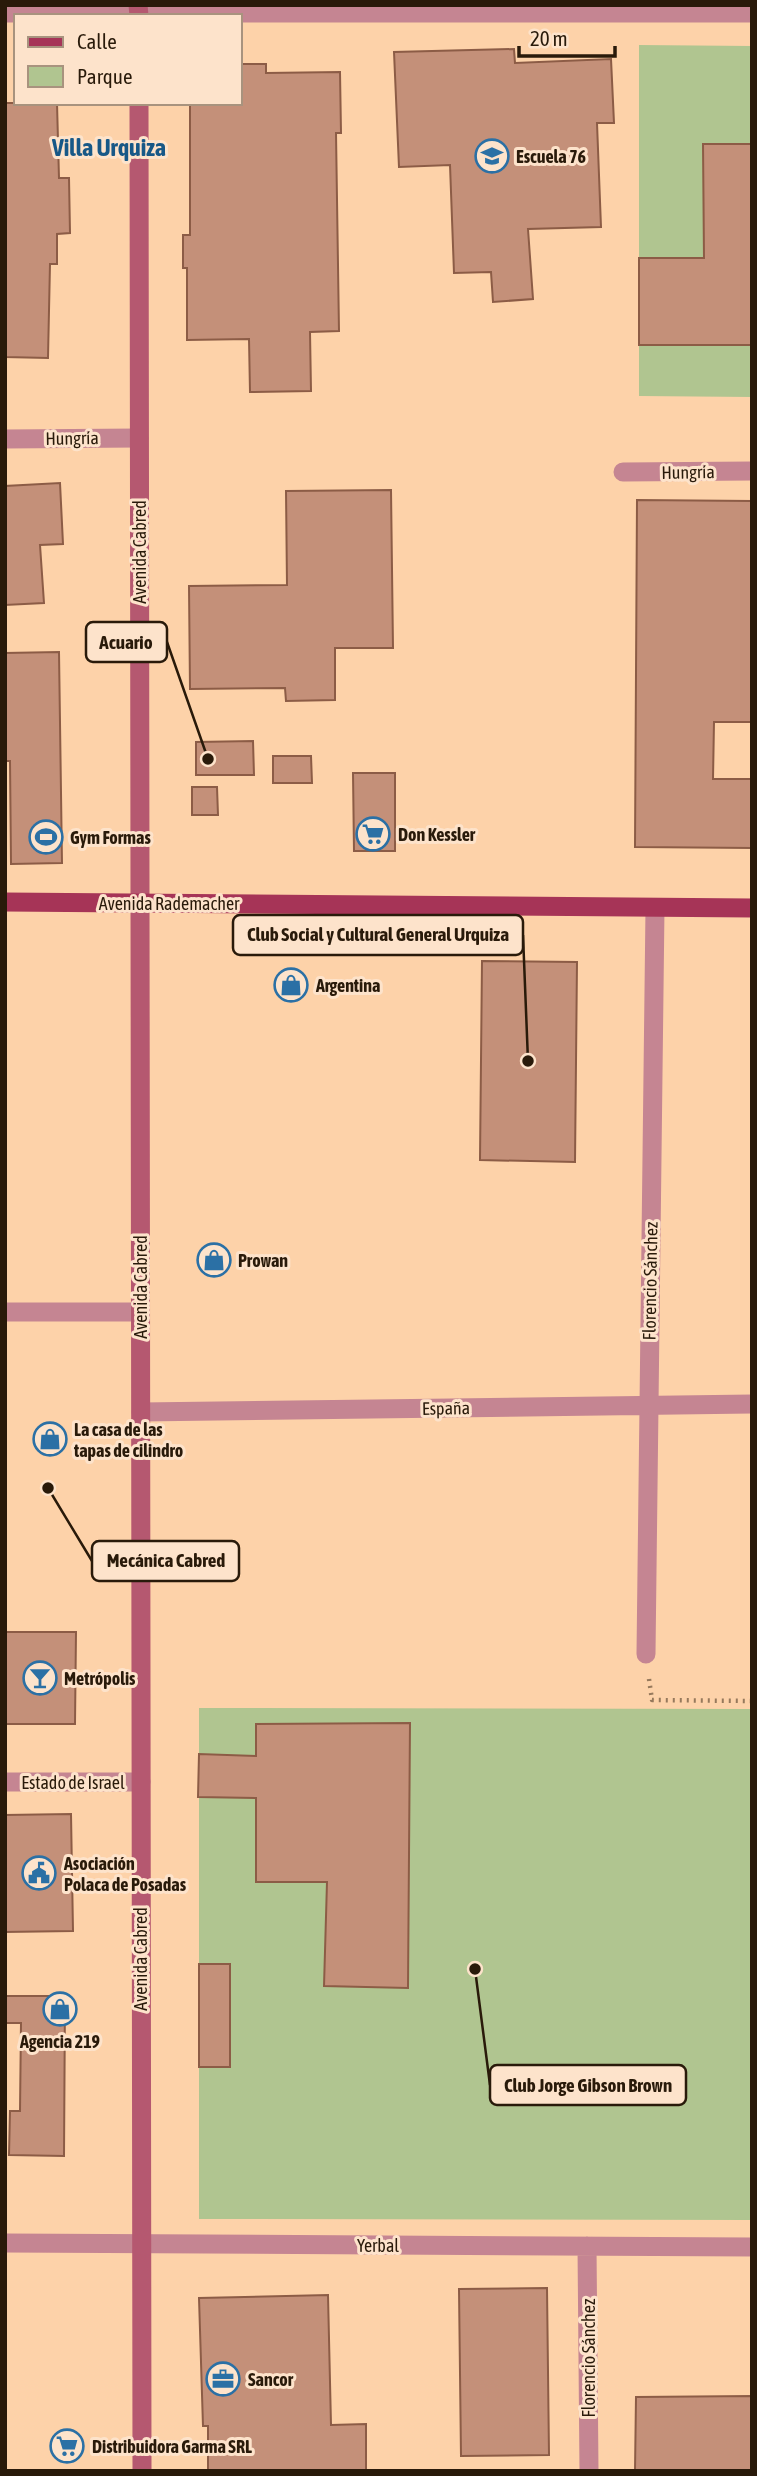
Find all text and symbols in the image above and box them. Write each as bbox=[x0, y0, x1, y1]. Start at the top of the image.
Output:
legend bbox=[14, 14, 242, 105]
scale bar bbox=[519, 14, 615, 58]
text: 20 m bbox=[530, 26, 568, 50]
text: Calle bbox=[77, 29, 117, 53]
text: Parque bbox=[77, 64, 132, 88]
district label: Villa Urquiza bbox=[51, 134, 166, 161]
school or university icon: Escuela 76 bbox=[473, 137, 511, 175]
place label: Escuela 76 bbox=[516, 146, 586, 167]
street label: Hungría bbox=[45, 427, 99, 449]
street label: Hungría bbox=[661, 461, 715, 483]
street label: Avenida Cabred bbox=[129, 500, 150, 604]
callout: Acuario bbox=[86, 622, 167, 662]
text: Acuario bbox=[98, 631, 153, 653]
supermarket icon: Don Kessler bbox=[354, 815, 392, 853]
sports icon: Gym Formas bbox=[27, 818, 65, 856]
place label: Don Kessler bbox=[398, 824, 476, 845]
place label: Gym Formas bbox=[70, 827, 151, 848]
street label: Avenida Rademacher bbox=[99, 893, 240, 914]
callout: Club Social y Cultural General Urquiza bbox=[233, 915, 523, 955]
text: Club Social y Cultural General Urquiza bbox=[247, 923, 509, 945]
shop icon: Argentina bbox=[272, 966, 310, 1004]
place label: Argentina bbox=[315, 975, 380, 996]
street label: Florencio Sánchez bbox=[638, 1221, 662, 1341]
street label: Avenida Cabred bbox=[130, 1235, 151, 1339]
shop icon: Prowan bbox=[195, 1241, 233, 1279]
place label: Prowan bbox=[238, 1250, 288, 1271]
street label: España bbox=[422, 1397, 470, 1419]
place label: La casa de las tapas de cilindro bbox=[73, 1419, 183, 1461]
shop icon: La casa de las tapas de cilindro bbox=[31, 1420, 69, 1458]
callout: Mecánica Cabred bbox=[92, 1541, 239, 1581]
text: Mecánica Cabred bbox=[107, 1549, 225, 1571]
bar icon: Metrópolis bbox=[21, 1659, 59, 1697]
place label: Metrópolis bbox=[64, 1668, 136, 1689]
street label: Estado de Israel bbox=[21, 1772, 125, 1793]
place label: Asociación Polaca de Posadas bbox=[63, 1853, 187, 1895]
public building icon: Asociación Polaca de Posadas bbox=[20, 1854, 58, 1892]
street label: Avenida Cabred bbox=[130, 1907, 151, 2011]
shop icon: Agencia 219 bbox=[41, 1990, 79, 2028]
place label: Agencia 219 bbox=[19, 2031, 100, 2052]
callout: Club Jorge Gibson Brown bbox=[490, 2065, 686, 2105]
text: Club Jorge Gibson Brown bbox=[504, 2074, 672, 2096]
street label: Yerbal bbox=[357, 2235, 399, 2256]
street label: Florencio Sánchez bbox=[578, 2298, 599, 2417]
office icon: Sancor bbox=[204, 2360, 242, 2398]
place label: Sancor bbox=[248, 2369, 294, 2390]
supermarket icon: Distribuidora Garma SRL bbox=[48, 2427, 86, 2465]
place label: Distribuidora Garma SRL bbox=[92, 2436, 252, 2457]

